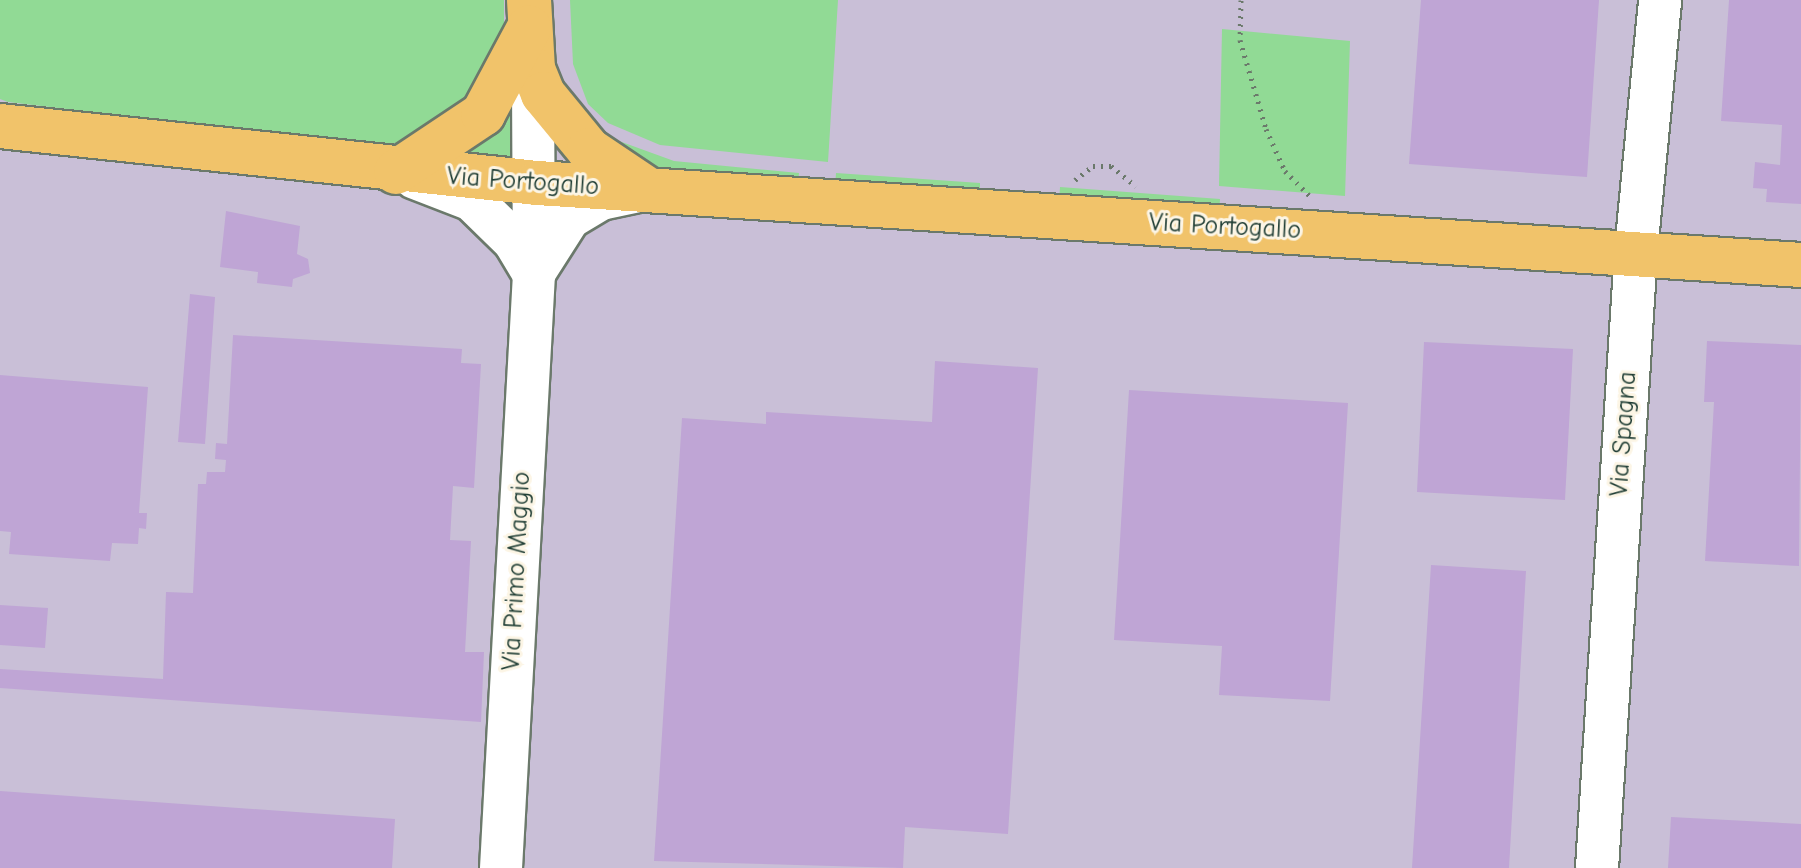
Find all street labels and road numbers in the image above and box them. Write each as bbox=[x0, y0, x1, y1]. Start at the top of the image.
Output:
street label: Via Portogallo bbox=[446, 161, 600, 203]
street label: Via Portogallo bbox=[1148, 207, 1302, 247]
street label: Via Spagna bbox=[1604, 371, 1644, 497]
street label: Via Primo Maggio bbox=[496, 471, 538, 671]

